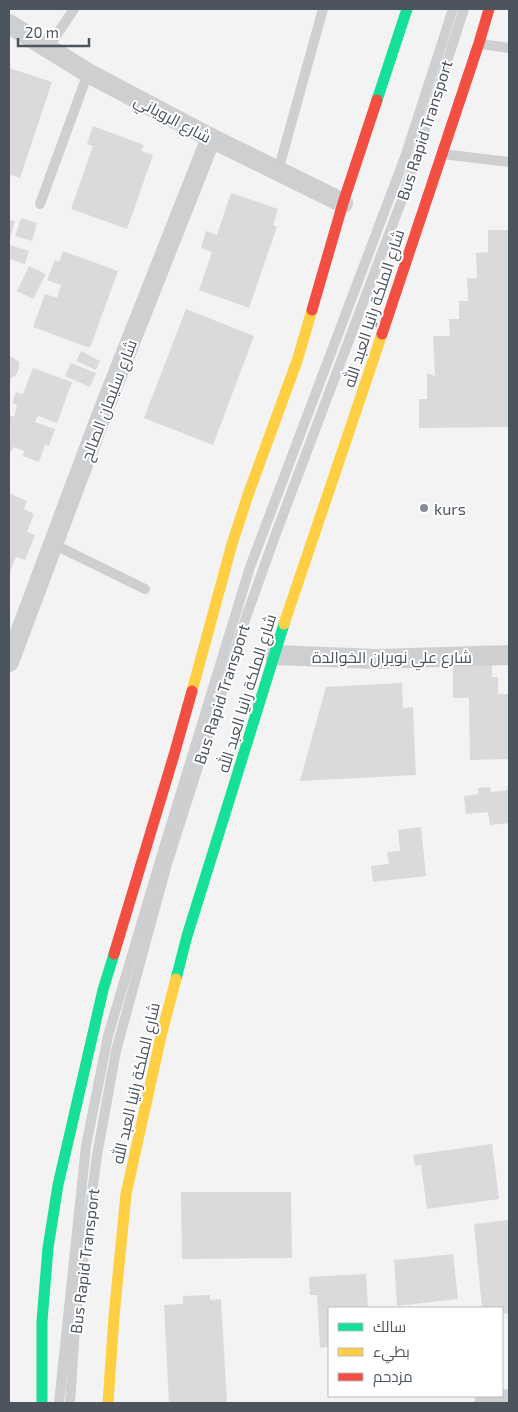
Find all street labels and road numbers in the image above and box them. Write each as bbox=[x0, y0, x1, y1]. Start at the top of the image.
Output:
street label: Bus Rapid Transport bbox=[392, 57, 456, 203]
street label: شارع الروياني bbox=[129, 90, 215, 151]
street label: شارع الملكة رانيا العبد الله bbox=[338, 227, 410, 390]
street label: شارع سليمان الصالح bbox=[76, 337, 143, 465]
street label: شارع الملكة رانيا العبد الله bbox=[213, 611, 282, 776]
street label: Bus Rapid Transport bbox=[189, 621, 253, 767]
street label: شارع علي نويران الخوالدة bbox=[312, 647, 472, 671]
street label: شارع الملكة رانيا العبد الله bbox=[107, 1000, 166, 1166]
street label: Bus Rapid Transport bbox=[66, 1187, 102, 1335]

